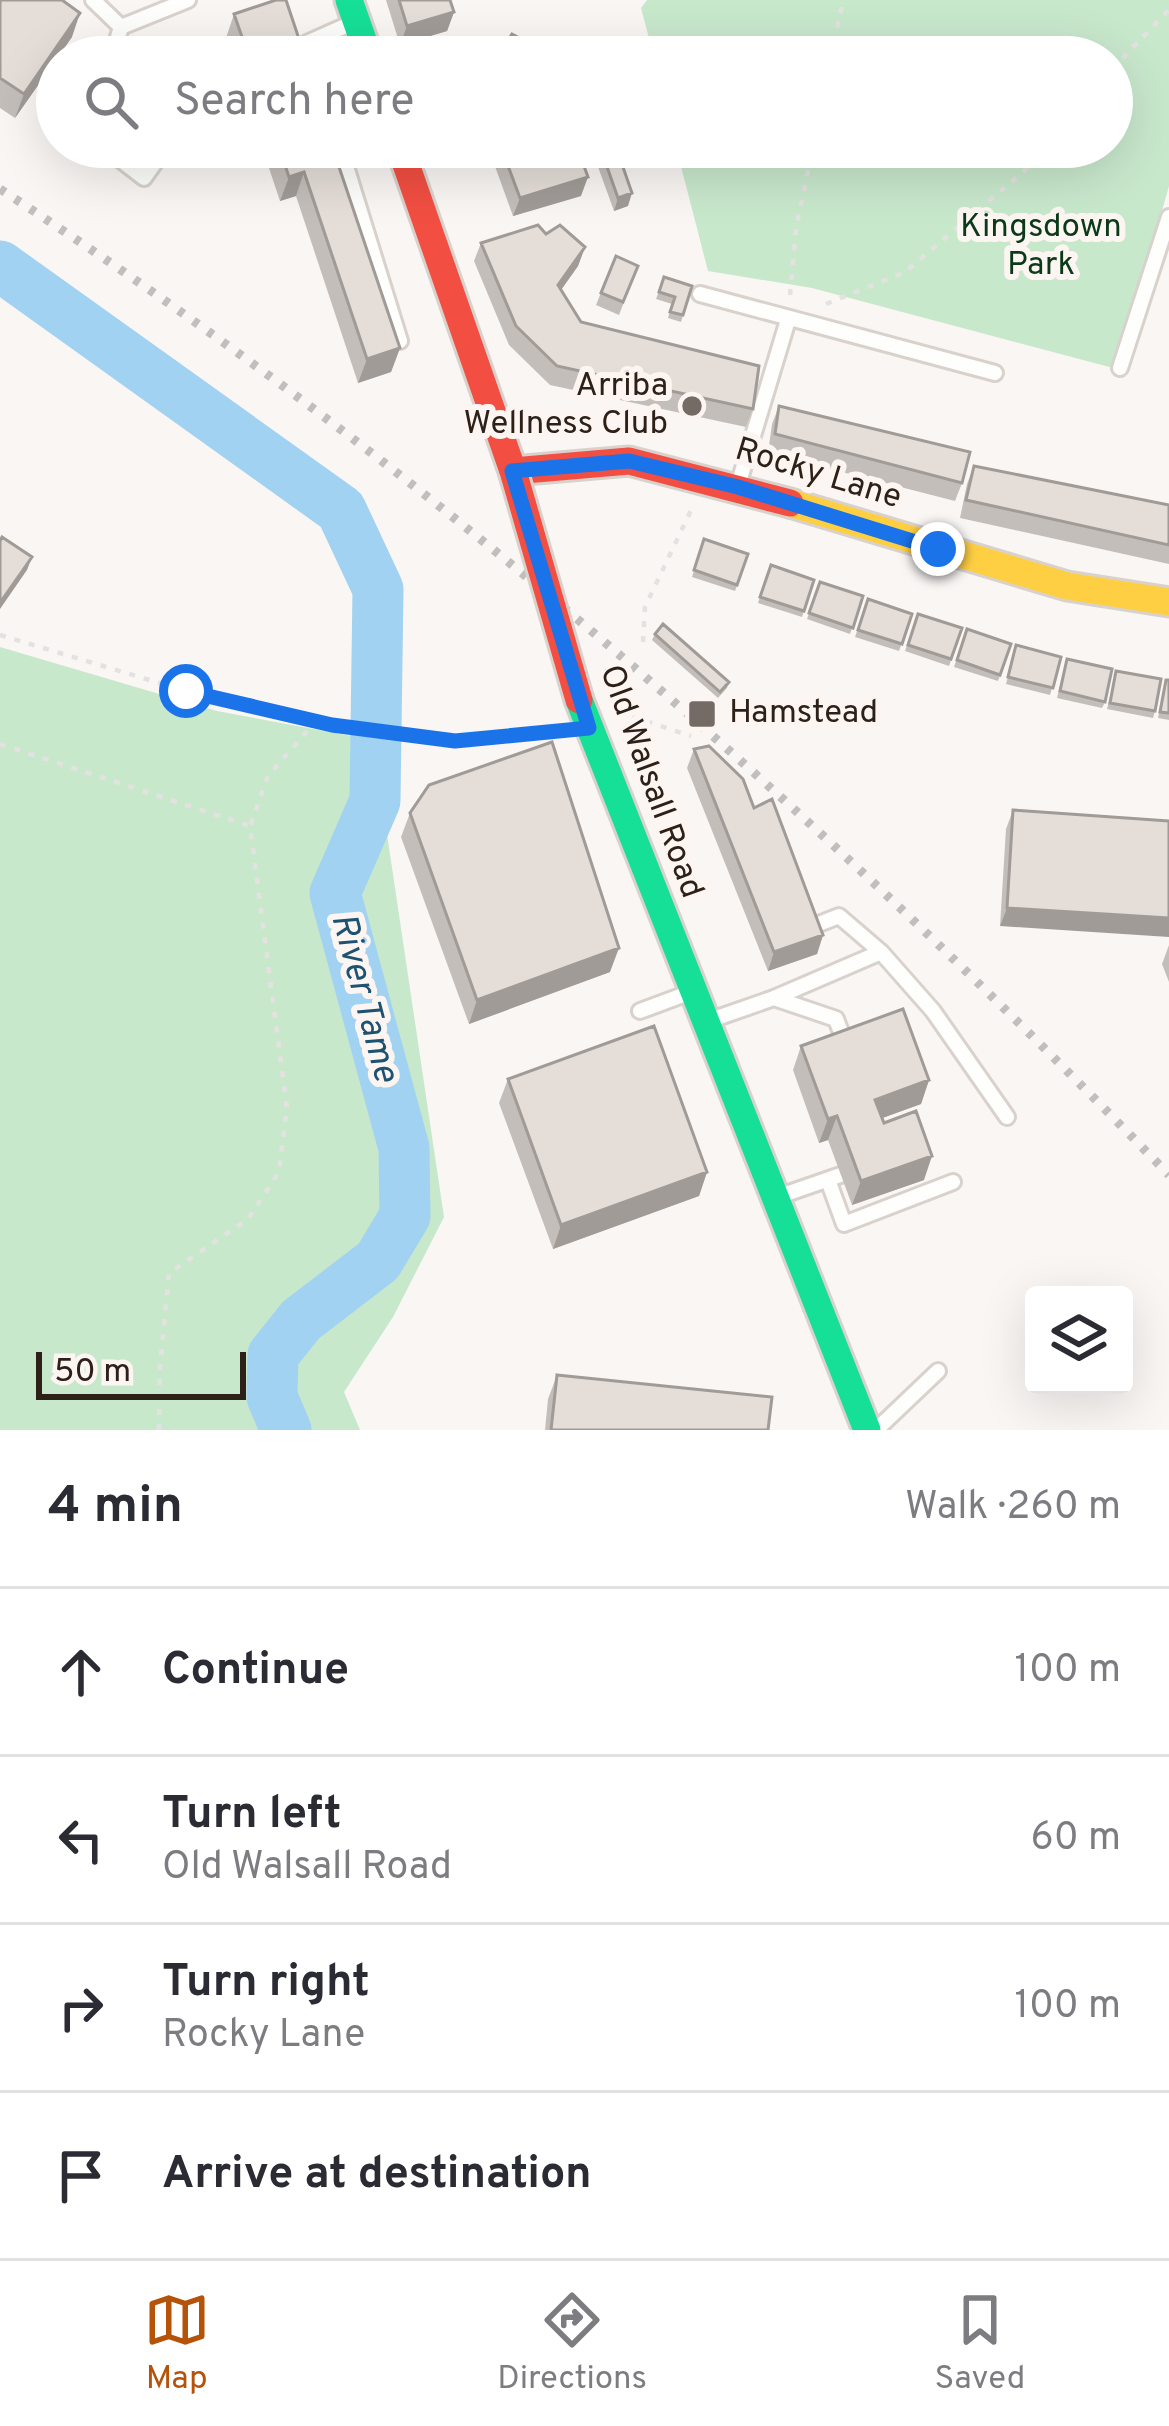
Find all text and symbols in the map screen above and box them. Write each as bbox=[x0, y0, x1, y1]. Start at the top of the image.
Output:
search box bbox=[36, 36, 1133, 168]
icon: search bbox=[78, 69, 144, 135]
text: Search here bbox=[174, 74, 414, 131]
park label: Kingsdown Park bbox=[960, 207, 1122, 287]
place label: Arriba Wellness Club bbox=[464, 366, 668, 446]
marker: Arriba Wellness Club bbox=[679, 393, 705, 419]
street label: Rocky Lane bbox=[730, 430, 906, 520]
route end bbox=[911, 522, 965, 576]
street label: Old Walsall Road bbox=[588, 660, 712, 904]
route start bbox=[159, 664, 213, 718]
place label: Hamstead bbox=[729, 693, 878, 735]
marker: Hamstead bbox=[686, 698, 718, 730]
water label: River Tame bbox=[318, 908, 408, 1088]
map controls bbox=[1025, 1286, 1133, 1394]
button: layers bbox=[1025, 1286, 1133, 1394]
scale bar bbox=[36, 1346, 246, 1399]
text: 50 m bbox=[54, 1352, 131, 1394]
text: 4 min bbox=[48, 1476, 183, 1541]
text: Walk · 260 m bbox=[905, 1484, 1121, 1533]
icon: ahead bbox=[48, 1639, 114, 1705]
text: Continue bbox=[162, 1643, 349, 1700]
text: 100 m bbox=[1014, 1647, 1121, 1696]
text: Turn left bbox=[162, 1787, 341, 1844]
icon: left bbox=[48, 1807, 114, 1873]
text: 60 m bbox=[1030, 1815, 1121, 1864]
text: Old Walsall Road bbox=[162, 1844, 452, 1893]
text: Turn right bbox=[162, 1955, 370, 2012]
icon: right bbox=[48, 1975, 114, 2041]
text: 100 m bbox=[1014, 1983, 1121, 2032]
text: Rocky Lane bbox=[162, 2012, 365, 2061]
icon: arrive bbox=[48, 2143, 114, 2209]
text: Arrive at destination bbox=[162, 2147, 592, 2204]
tab: Map bbox=[144, 2287, 210, 2401]
tab: Directions bbox=[497, 2287, 647, 2401]
tab: Saved bbox=[935, 2287, 1025, 2401]

